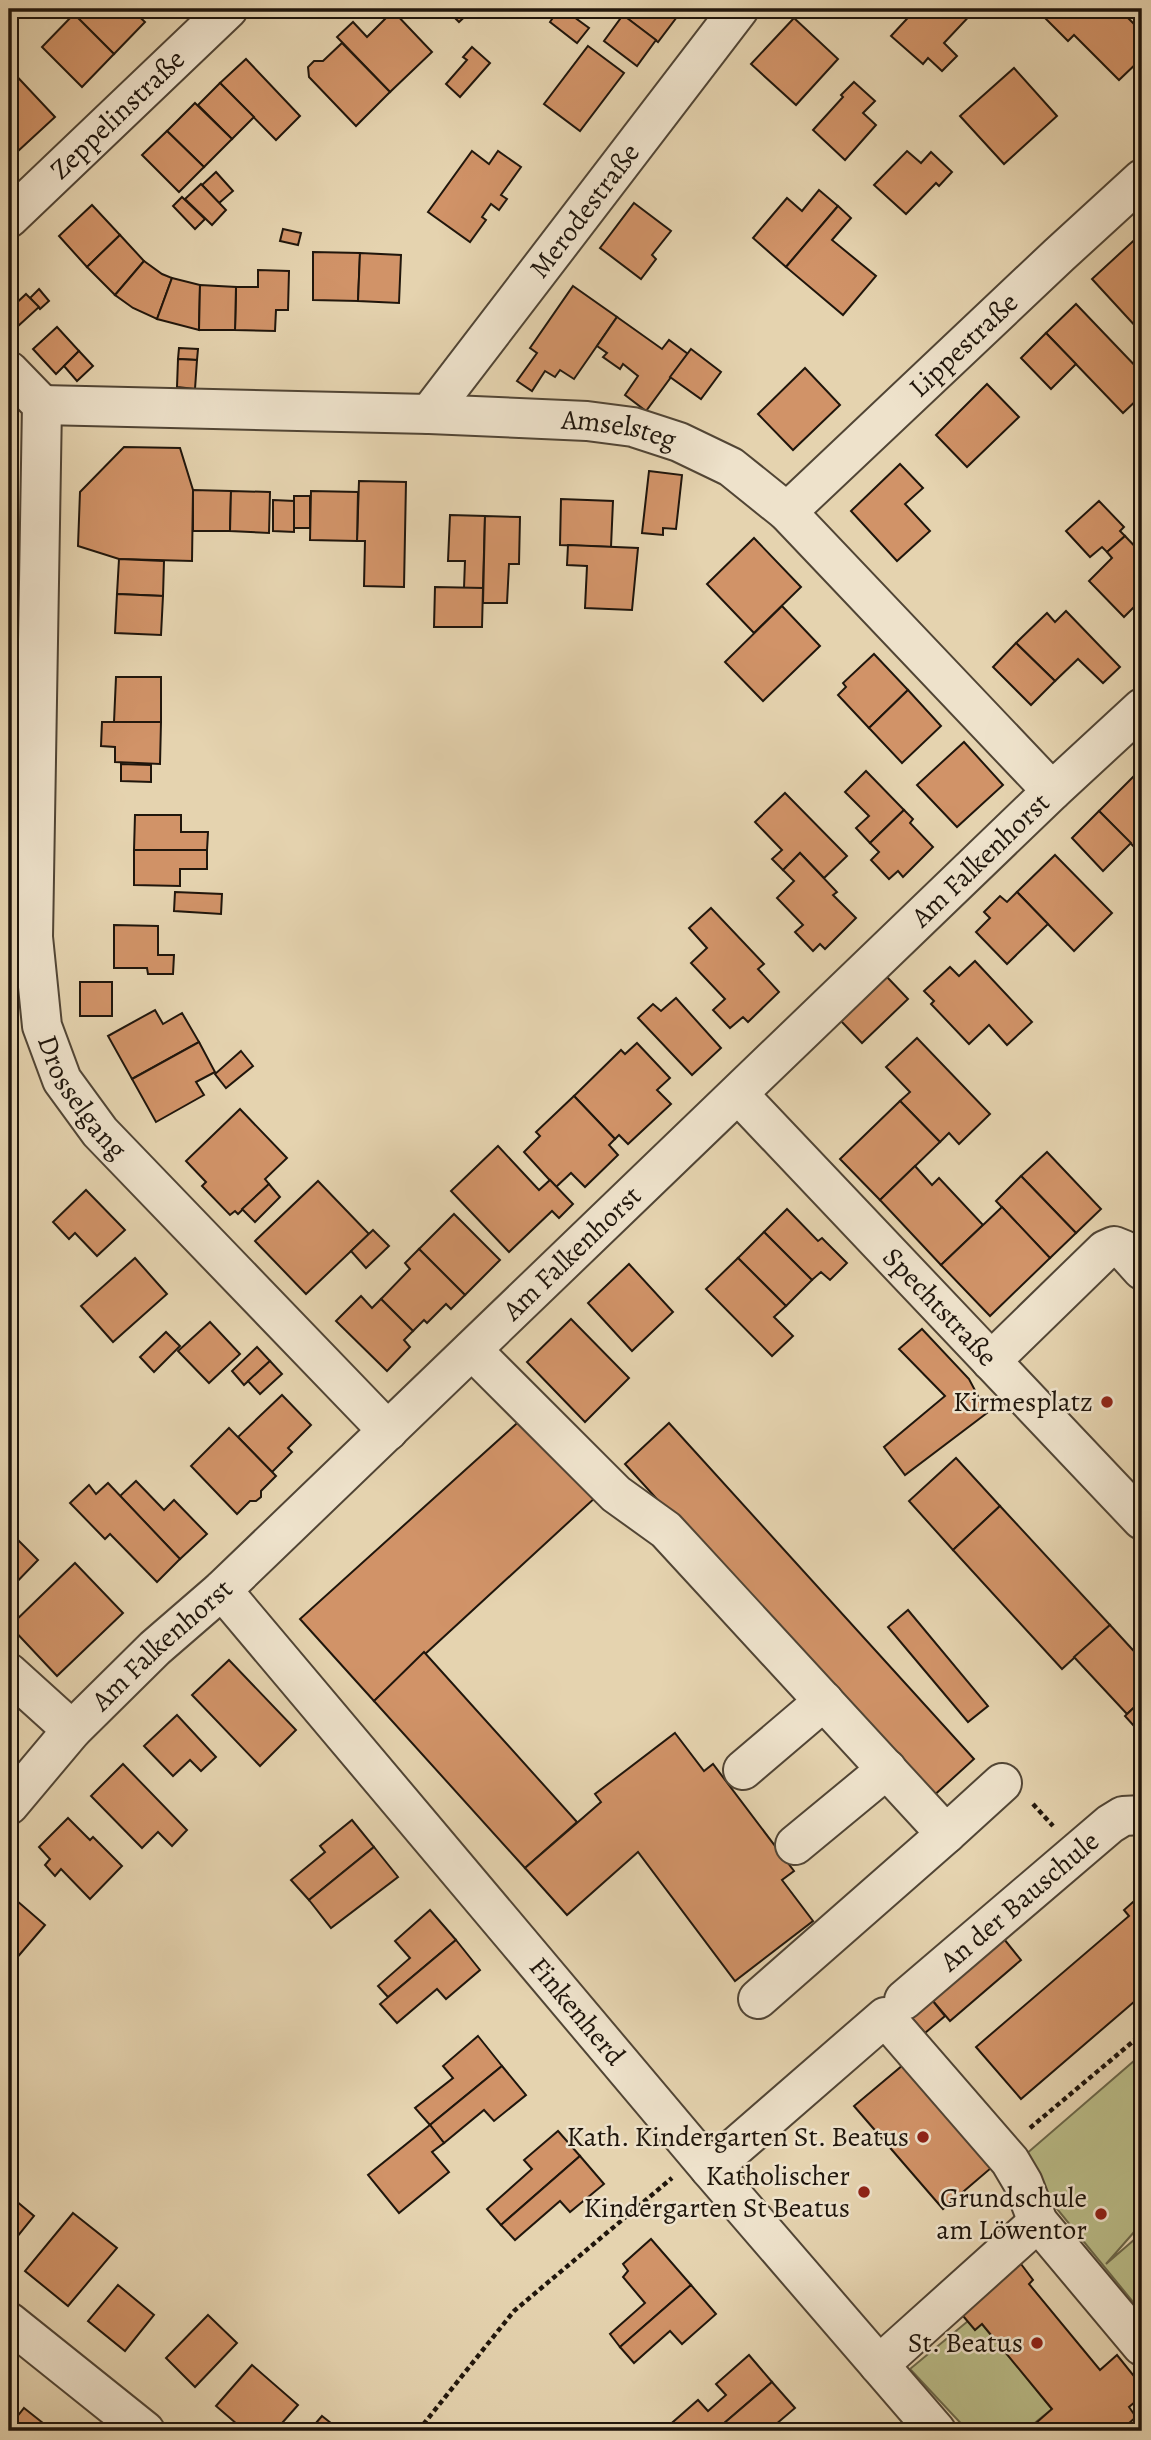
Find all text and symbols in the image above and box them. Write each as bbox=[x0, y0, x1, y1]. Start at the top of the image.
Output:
street label: Zeppelinstraße bbox=[42, 41, 193, 188]
street label: Merodestraße bbox=[521, 135, 649, 286]
street label: Lippestraße bbox=[901, 284, 1027, 406]
street label: Amselsteg bbox=[560, 401, 681, 459]
street label: Am Falkenhorst bbox=[902, 784, 1058, 936]
street label: Drosselgang bbox=[28, 1030, 135, 1168]
street label: Am Falkenhorst bbox=[494, 1177, 650, 1330]
street label: Spechtstraße bbox=[874, 1239, 1006, 1375]
place label: Kirmesplatz bbox=[953, 1383, 1093, 1421]
marker: Kirmesplatz bbox=[1099, 1394, 1115, 1410]
street label: Am Falkenhorst bbox=[82, 1571, 241, 1720]
street label: An der Bauschule bbox=[931, 1822, 1107, 1981]
street label: Finkenherd bbox=[520, 1949, 635, 2074]
place label: Kath. Kindergarten St. Beatus bbox=[566, 2118, 909, 2156]
marker: Kath. Kindergarten St. Beatus bbox=[915, 2129, 931, 2145]
place label: Katholischer Kindergarten St Beatus bbox=[583, 2157, 850, 2227]
place label: Grundschule am Löwentor bbox=[936, 2179, 1087, 2249]
marker: Katholischer Kindergarten St Beatus bbox=[856, 2184, 872, 2200]
marker: Grundschule am Löwentor bbox=[1093, 2206, 1109, 2222]
place label: St. Beatus bbox=[908, 2324, 1023, 2362]
marker: St. Beatus bbox=[1029, 2335, 1045, 2351]

